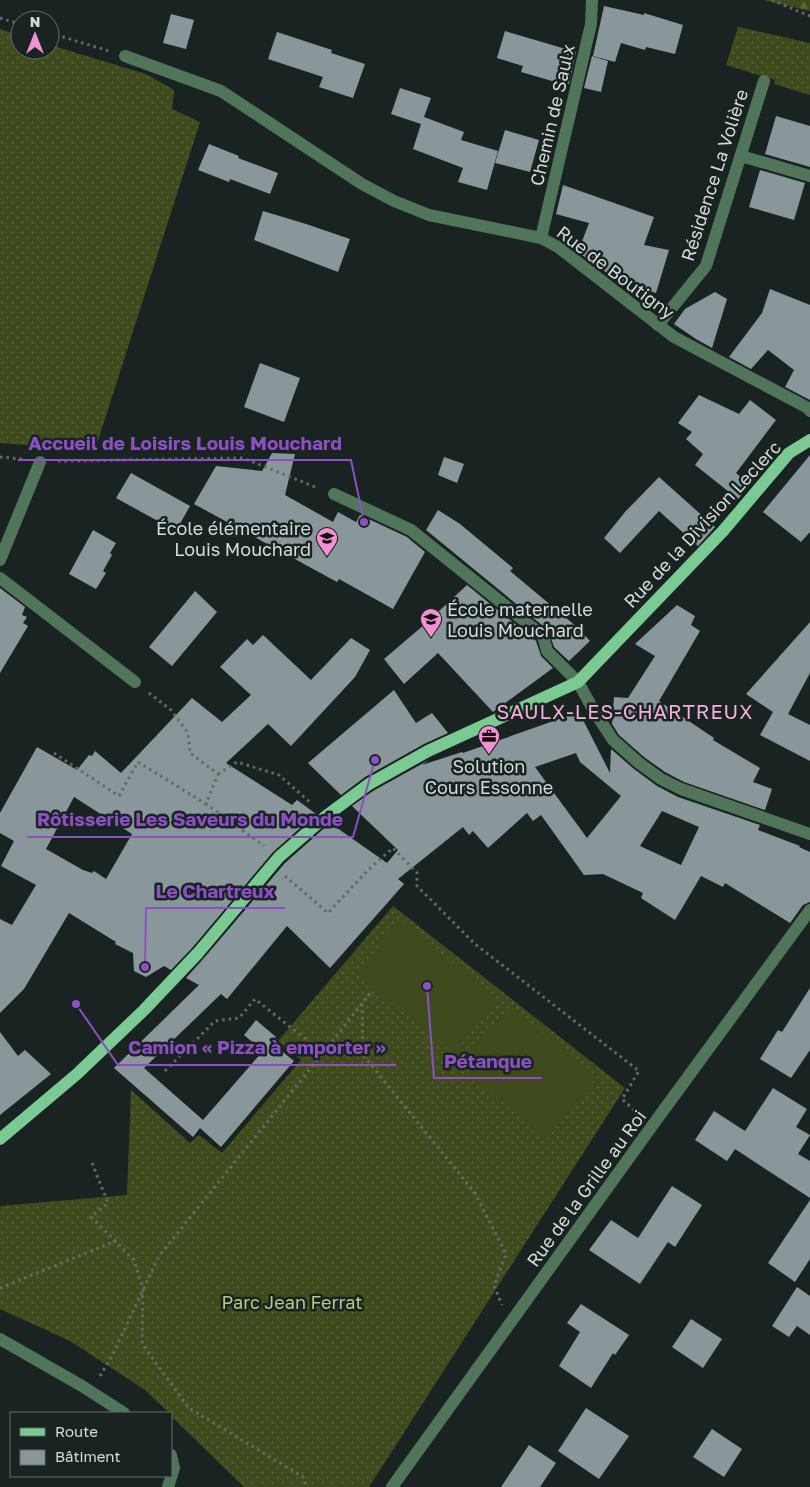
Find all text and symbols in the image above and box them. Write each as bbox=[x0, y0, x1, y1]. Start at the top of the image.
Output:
north arrow bbox=[10, 10, 60, 60]
text: N bbox=[30, 13, 40, 30]
street label: Chemin de Saulx bbox=[525, 42, 579, 188]
street label: Résidence La Volière bbox=[676, 86, 752, 264]
street label: Rue de Boutigny bbox=[553, 221, 679, 323]
callout: Accueil de Loisirs Louis Mouchard bbox=[18, 426, 351, 460]
text: Accueil de Loisirs Louis Mouchard bbox=[28, 431, 342, 454]
street label: Rue de la Division Leclerc bbox=[619, 436, 785, 612]
place label: École élémentaire Louis Mouchard bbox=[156, 517, 311, 560]
school or university icon: École élémentaire Louis Mouchard bbox=[315, 526, 339, 557]
place label: École maternelle Louis Mouchard bbox=[447, 598, 593, 641]
school or university icon: École maternelle Louis Mouchard bbox=[419, 607, 443, 638]
district label: SAULX-LES-CHARTREUX bbox=[497, 699, 753, 723]
office icon: Solution Cours Essonne bbox=[477, 724, 501, 755]
place label: Solution Cours Essonne bbox=[425, 755, 553, 798]
callout: Rôtisserie Les Saveurs du Monde bbox=[27, 803, 353, 837]
text: Rôtisserie Les Saveurs du Monde bbox=[37, 807, 343, 830]
callout: Le Chartreux bbox=[146, 874, 285, 908]
text: Le Chartreux bbox=[156, 879, 274, 902]
callout: Camion « Pizza à emporter » bbox=[118, 1031, 396, 1065]
text: Camion « Pizza à emporter » bbox=[128, 1035, 386, 1058]
callout: Pétanque bbox=[434, 1044, 542, 1078]
text: Pétanque bbox=[444, 1049, 532, 1072]
street label: Rue de la Grille au Roi bbox=[522, 1105, 650, 1271]
park label: Parc Jean Ferrat bbox=[221, 1291, 363, 1313]
legend bbox=[10, 1412, 172, 1477]
text: Route bbox=[55, 1422, 98, 1440]
text: Bâtiment bbox=[55, 1447, 120, 1465]

